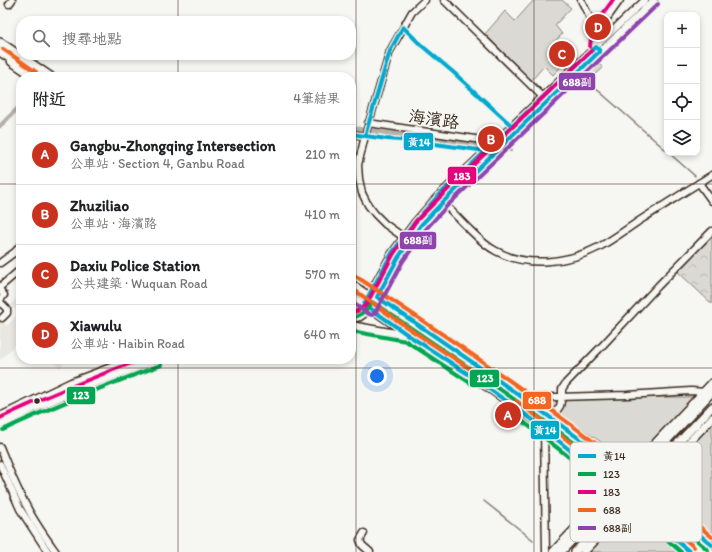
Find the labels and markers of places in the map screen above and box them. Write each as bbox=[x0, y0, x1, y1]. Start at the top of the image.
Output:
pin: D bbox=[585, 12, 611, 42]
pin: C bbox=[549, 39, 575, 69]
pin: B bbox=[478, 124, 504, 154]
unlabelled marker bbox=[32, 396, 42, 406]
pin: A bbox=[495, 400, 521, 430]

